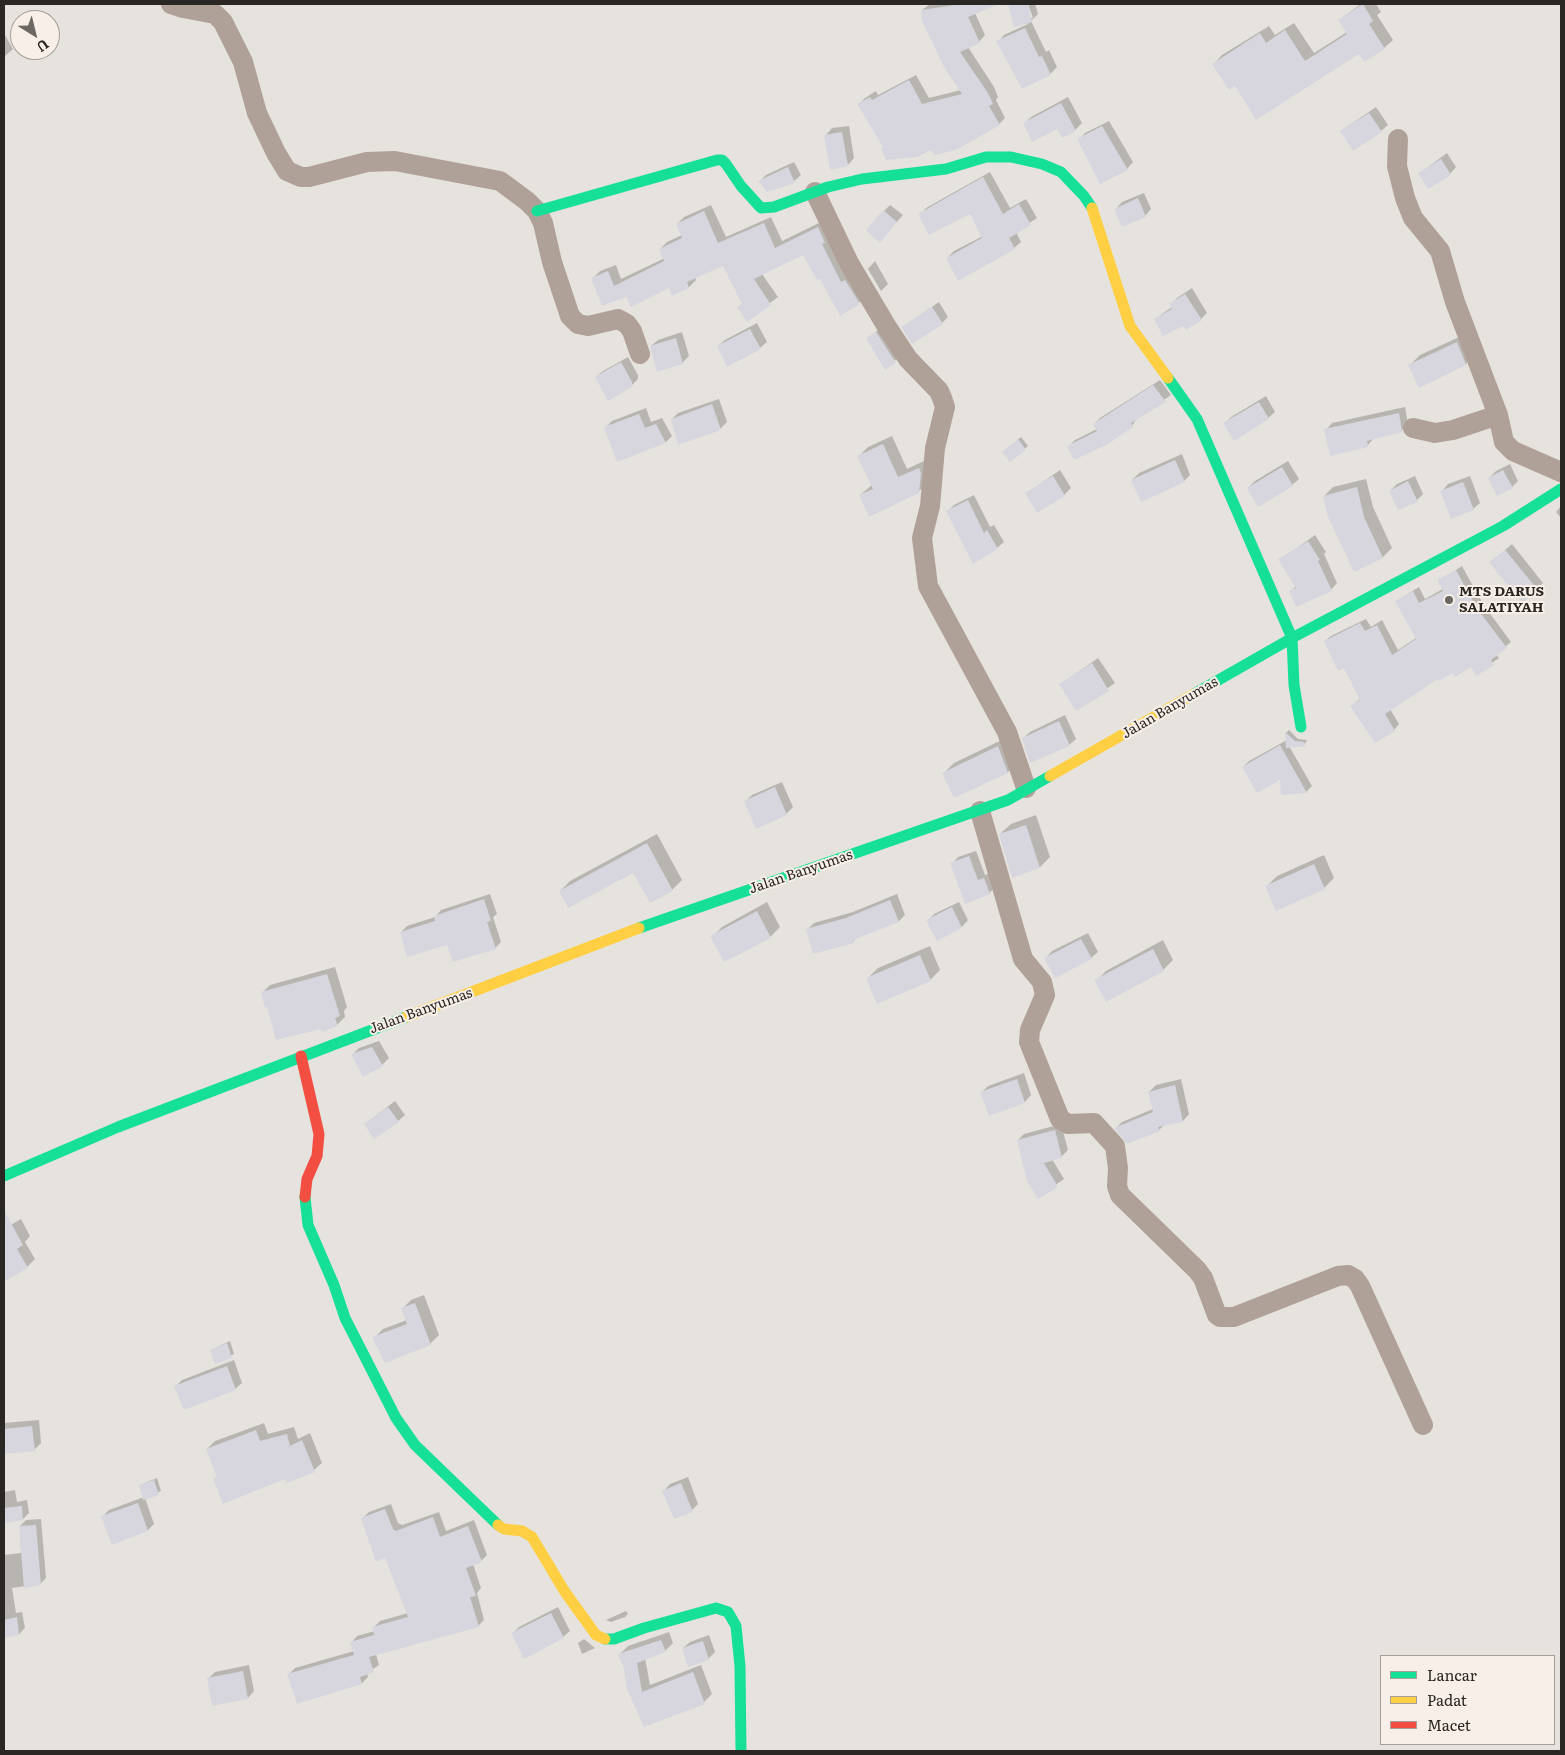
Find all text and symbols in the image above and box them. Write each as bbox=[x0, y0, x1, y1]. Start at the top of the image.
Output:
north arrow bbox=[10, 10, 60, 60]
text: U bbox=[33, 35, 54, 58]
place label: MTS DARUS SALATIYAH bbox=[1459, 584, 1544, 616]
marker: MTS DARUS SALATIYAH bbox=[1443, 594, 1455, 606]
street label: Jalan Banyumas bbox=[1119, 674, 1221, 742]
street label: Jalan Banyumas bbox=[747, 846, 855, 898]
street label: Jalan Banyumas bbox=[367, 985, 475, 1037]
legend bbox=[1380, 1655, 1555, 1745]
text: Lancar bbox=[1427, 1663, 1477, 1686]
text: Padat bbox=[1427, 1688, 1467, 1711]
text: Macet bbox=[1427, 1713, 1471, 1736]

